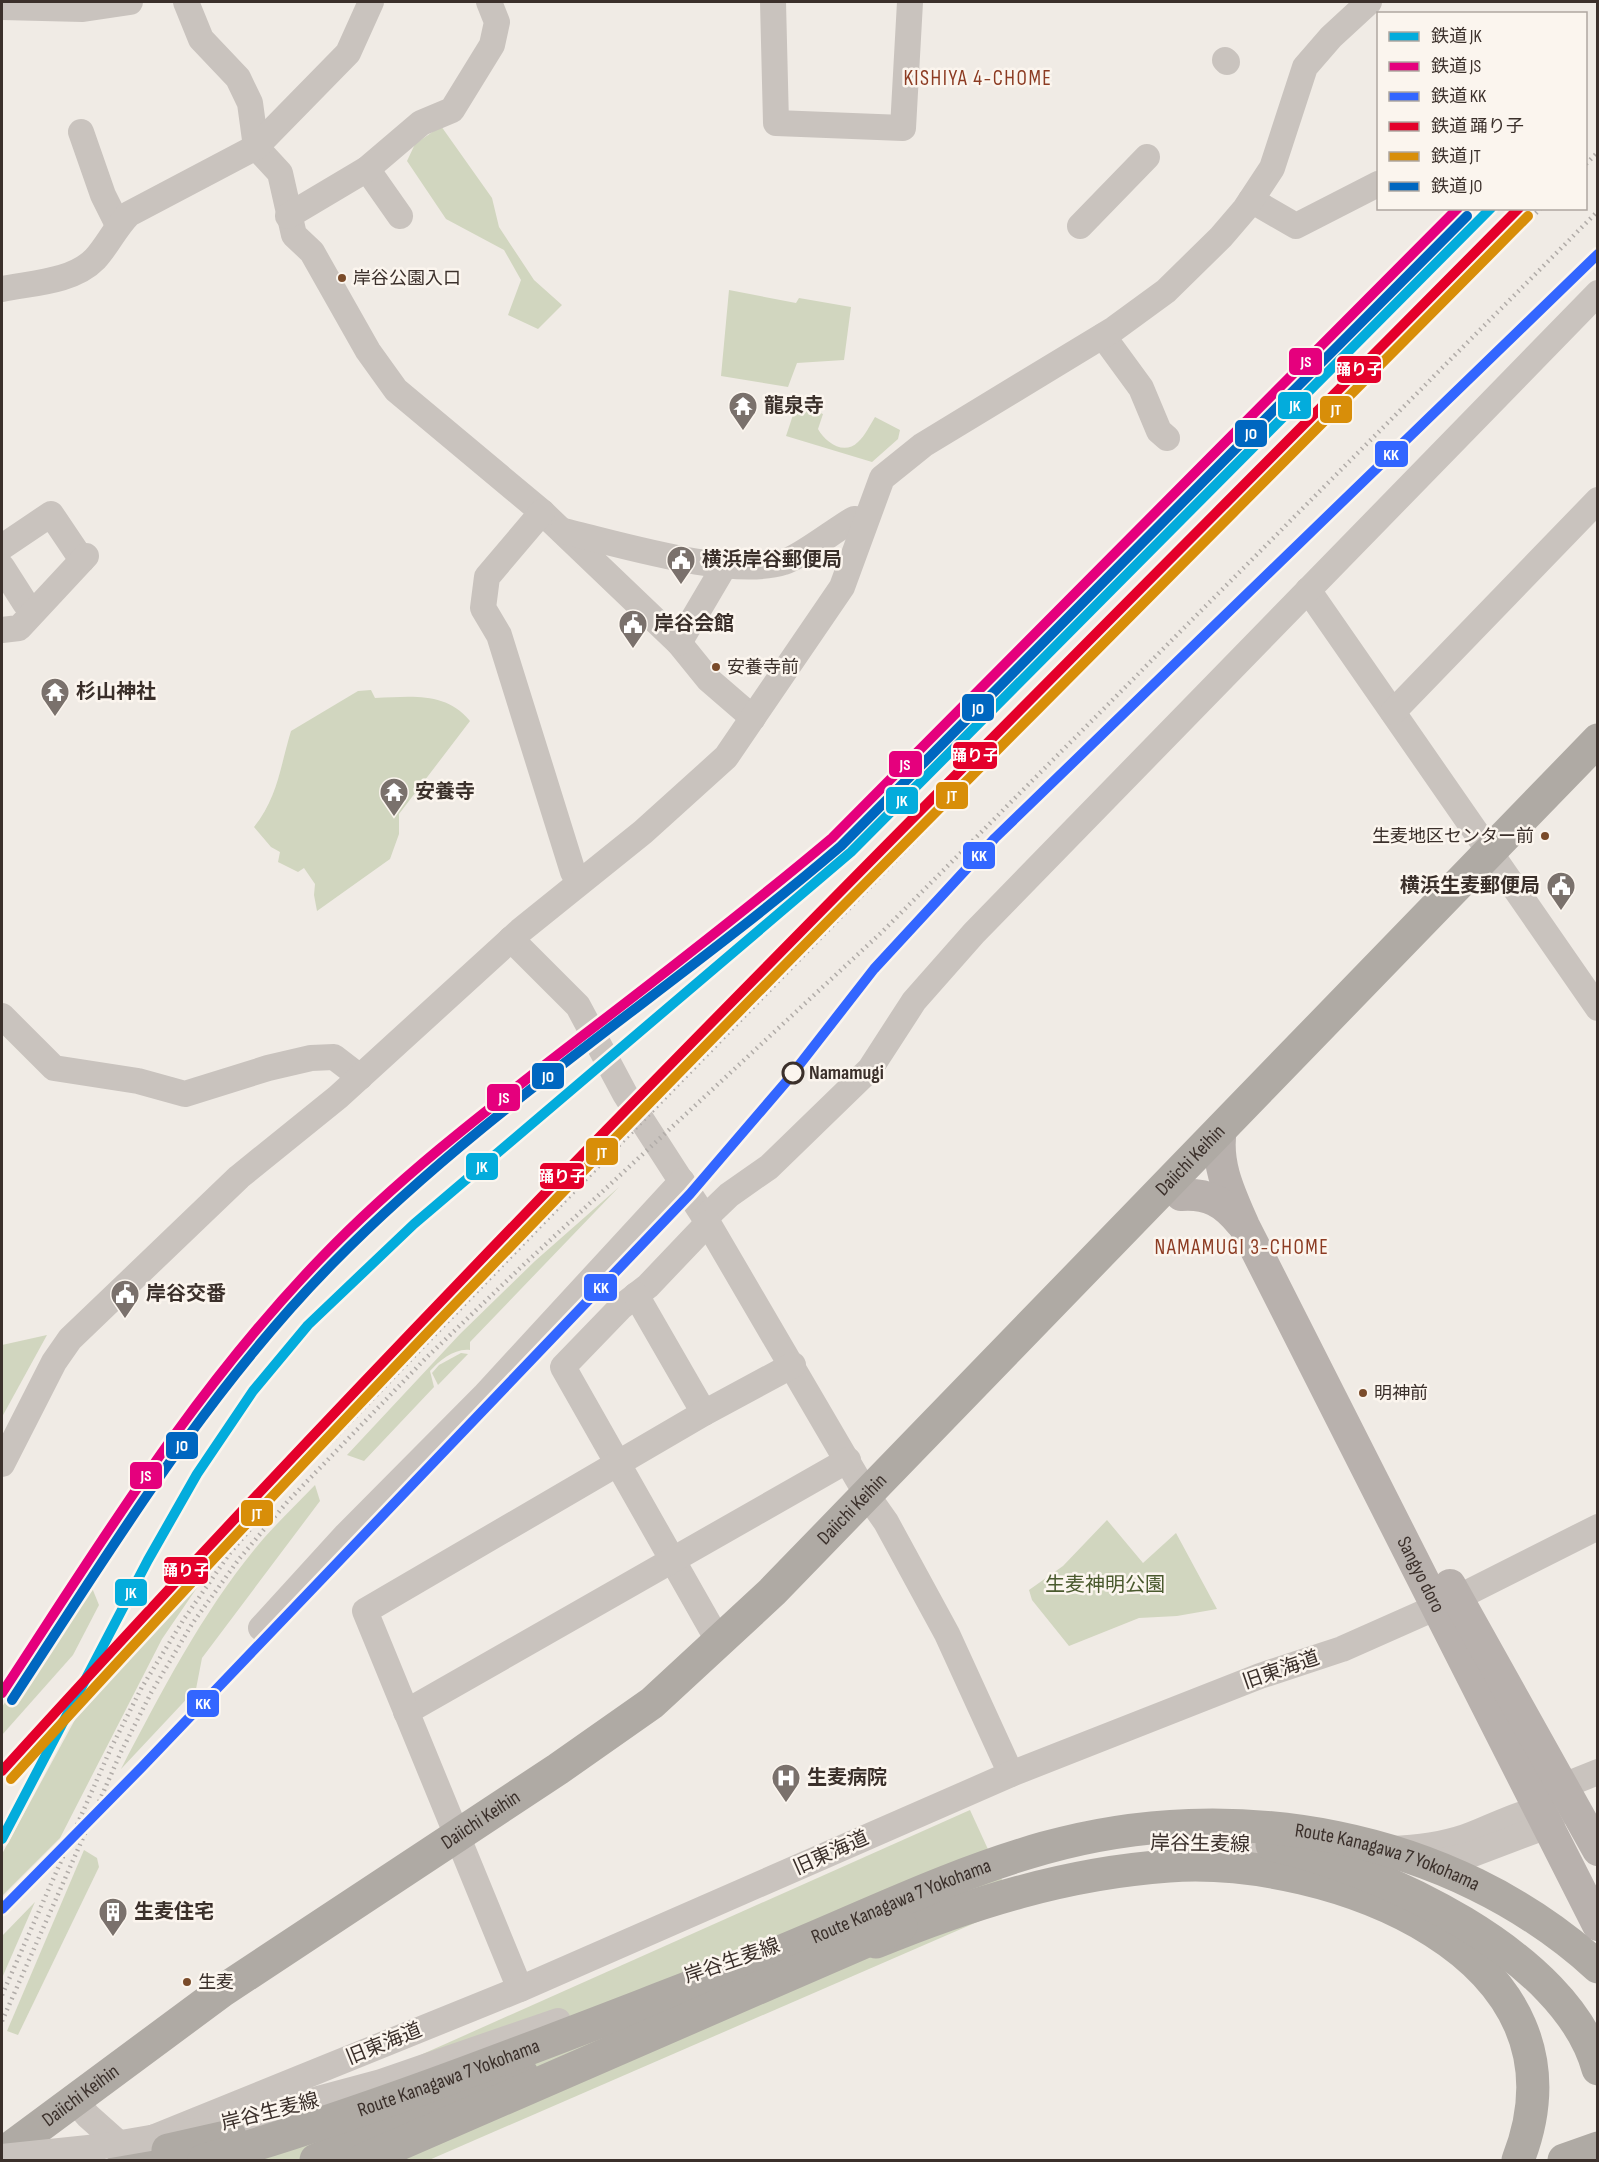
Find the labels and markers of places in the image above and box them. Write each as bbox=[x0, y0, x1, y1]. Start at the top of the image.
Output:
place label: 岸谷公園入口 bbox=[353, 268, 461, 289]
marker: 岸谷公園入口 bbox=[336, 272, 348, 284]
temple icon: 龍泉寺 bbox=[727, 390, 759, 432]
place label: 龍泉寺 bbox=[764, 394, 824, 418]
public building icon: 横浜岸谷郵便局 bbox=[665, 544, 697, 586]
place label: 横浜岸谷郵便局 bbox=[702, 548, 842, 572]
public building icon: 岸谷会館 bbox=[617, 608, 649, 650]
place label: 岸谷会館 bbox=[654, 612, 734, 636]
place label: 安養寺前 bbox=[727, 657, 799, 678]
marker: 安養寺前 bbox=[710, 661, 722, 673]
temple icon: 杉山神社 bbox=[39, 676, 71, 718]
place label: 杉山神社 bbox=[76, 680, 156, 704]
temple icon: 安養寺 bbox=[378, 776, 410, 818]
place label: 安養寺 bbox=[415, 780, 475, 804]
place label: 生麦地区センター前 bbox=[1372, 826, 1534, 847]
marker: 生麦地区センター前 bbox=[1539, 830, 1551, 842]
public building icon: 横浜生麦郵便局 bbox=[1545, 870, 1577, 912]
place label: 横浜生麦郵便局 bbox=[1400, 874, 1540, 898]
place label: Namamugi bbox=[809, 1061, 884, 1085]
marker: Namamugi bbox=[782, 1062, 804, 1084]
public building icon: 岸谷交番 bbox=[109, 1278, 141, 1320]
place label: 岸谷交番 bbox=[146, 1282, 226, 1306]
place label: 明神前 bbox=[1374, 1383, 1428, 1404]
marker: 明神前 bbox=[1357, 1387, 1369, 1399]
hospital icon: 生麦病院 bbox=[770, 1762, 802, 1804]
place label: 生麦病院 bbox=[807, 1766, 887, 1790]
building icon: 生麦住宅 bbox=[97, 1896, 129, 1938]
place label: 生麦住宅 bbox=[134, 1900, 214, 1924]
place label: 生麦 bbox=[198, 1972, 234, 1993]
marker: 生麦 bbox=[181, 1976, 193, 1988]

